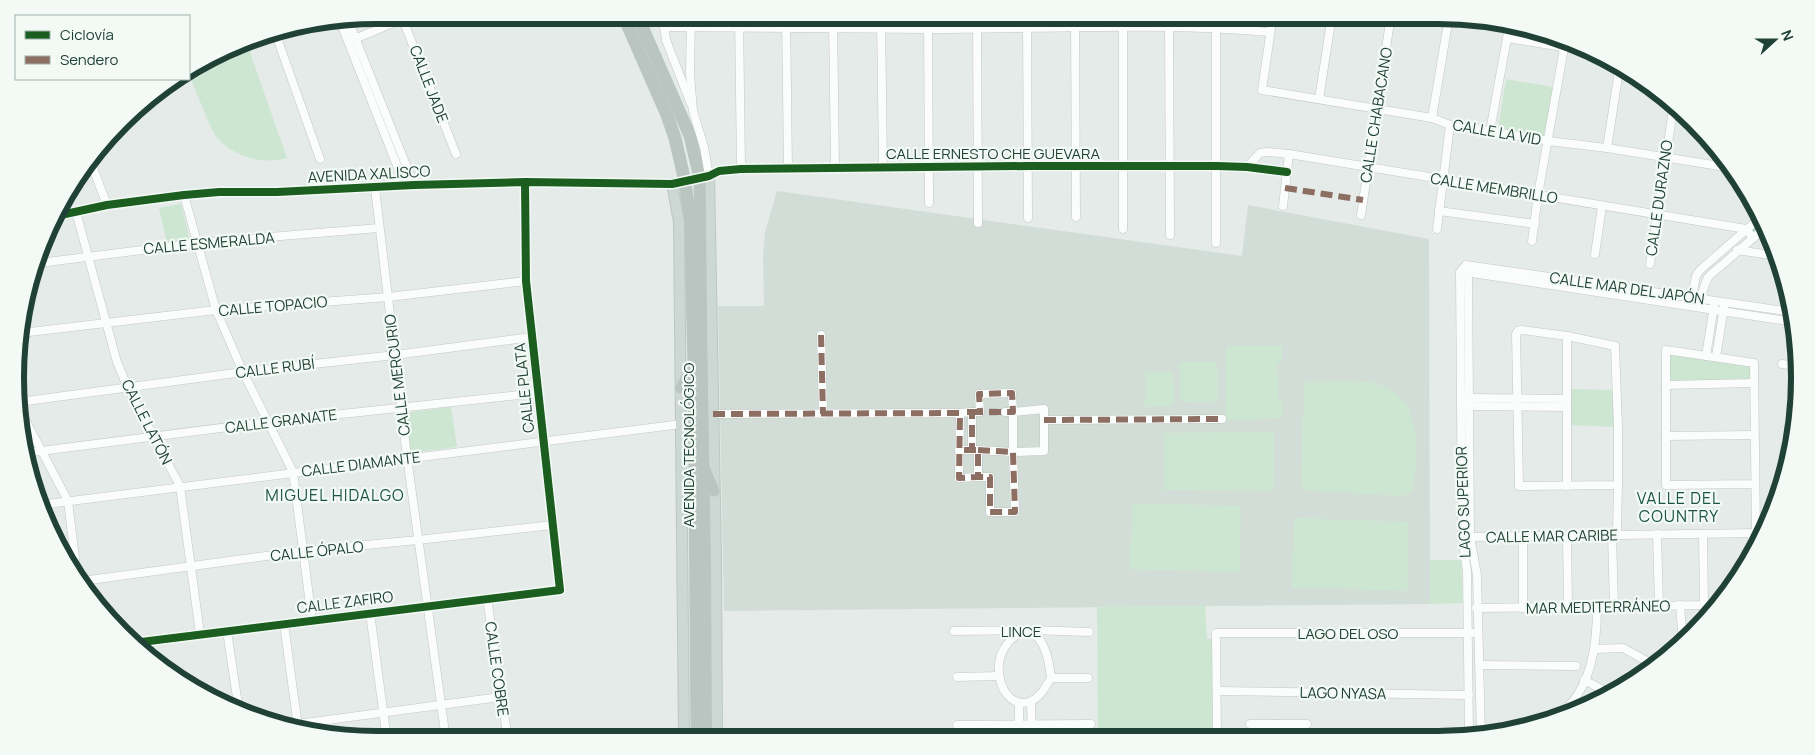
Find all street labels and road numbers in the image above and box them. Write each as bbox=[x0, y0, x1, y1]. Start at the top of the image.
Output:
street label: CALLE JADE bbox=[405, 42, 453, 126]
street label: CALLE CHABACANO bbox=[1355, 46, 1397, 184]
street label: CALLE LA VID bbox=[1451, 114, 1543, 150]
street label: CALLE DURAZNO bbox=[1640, 139, 1678, 257]
street label: CALLE ERNESTO CHE GUEVARA bbox=[886, 143, 1100, 164]
street label: AVENIDA XALISCO bbox=[307, 160, 431, 188]
street label: CALLE MEMBRILLO bbox=[1429, 168, 1559, 208]
street label: CALLE ESMERALDA bbox=[143, 227, 276, 259]
street label: CALLE MAR DEL JAPÓN bbox=[1548, 267, 1706, 309]
street label: CALLE TOPACIO bbox=[218, 291, 328, 321]
street label: CALLE MERCURIO bbox=[379, 313, 415, 437]
street label: CALLE PLATA bbox=[509, 342, 539, 434]
street label: CALLE RUBÍ bbox=[234, 353, 316, 383]
street label: AVENIDA TECNOLÓGICO bbox=[678, 362, 699, 527]
street label: CALLE LATÓN bbox=[117, 376, 177, 468]
street label: CALLE GRANATE bbox=[224, 404, 338, 438]
street label: CALLE DIAMANTE bbox=[300, 446, 422, 482]
street label: LAGO SUPERIOR bbox=[1451, 446, 1475, 558]
street label: CALLE MAR CARIBE bbox=[1486, 524, 1618, 548]
street label: CALLE ÓPALO bbox=[269, 536, 365, 566]
street label: CALLE ZAFIRO bbox=[296, 586, 394, 618]
street label: MAR MEDITERRÁNEO bbox=[1526, 595, 1671, 619]
street label: CALLE COBRE bbox=[480, 620, 514, 718]
street label: LINCE bbox=[1001, 621, 1041, 642]
street label: LAGO DEL OSO bbox=[1298, 623, 1399, 644]
street label: LAGO NYASA bbox=[1299, 682, 1387, 704]

